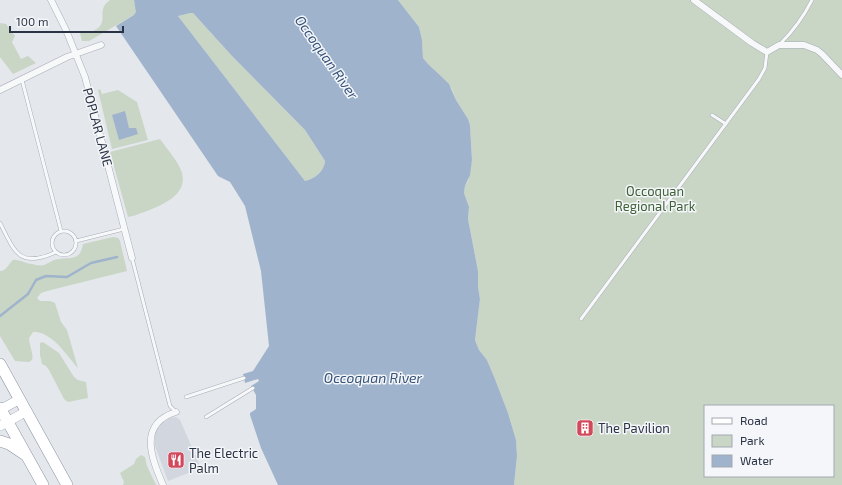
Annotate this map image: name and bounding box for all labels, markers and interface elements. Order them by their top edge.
scale bar [10,8,123,34]
water label: Occoquan River [292,12,362,102]
text: 100 m [16,14,48,28]
street label: POPLAR LANE [80,86,116,168]
park label: Occoquan Regional Park [615,183,696,214]
water label: Occoquan River [324,369,423,386]
legend [704,405,834,477]
text: Road [740,413,768,427]
building icon: The Pavilion [575,418,595,438]
place label: The Pavilion [598,420,670,436]
text: Park [740,433,765,447]
place label: The Electric Palm [189,445,258,476]
restaurant icon: The Electric Palm [166,450,186,470]
text: Water [740,453,774,467]

